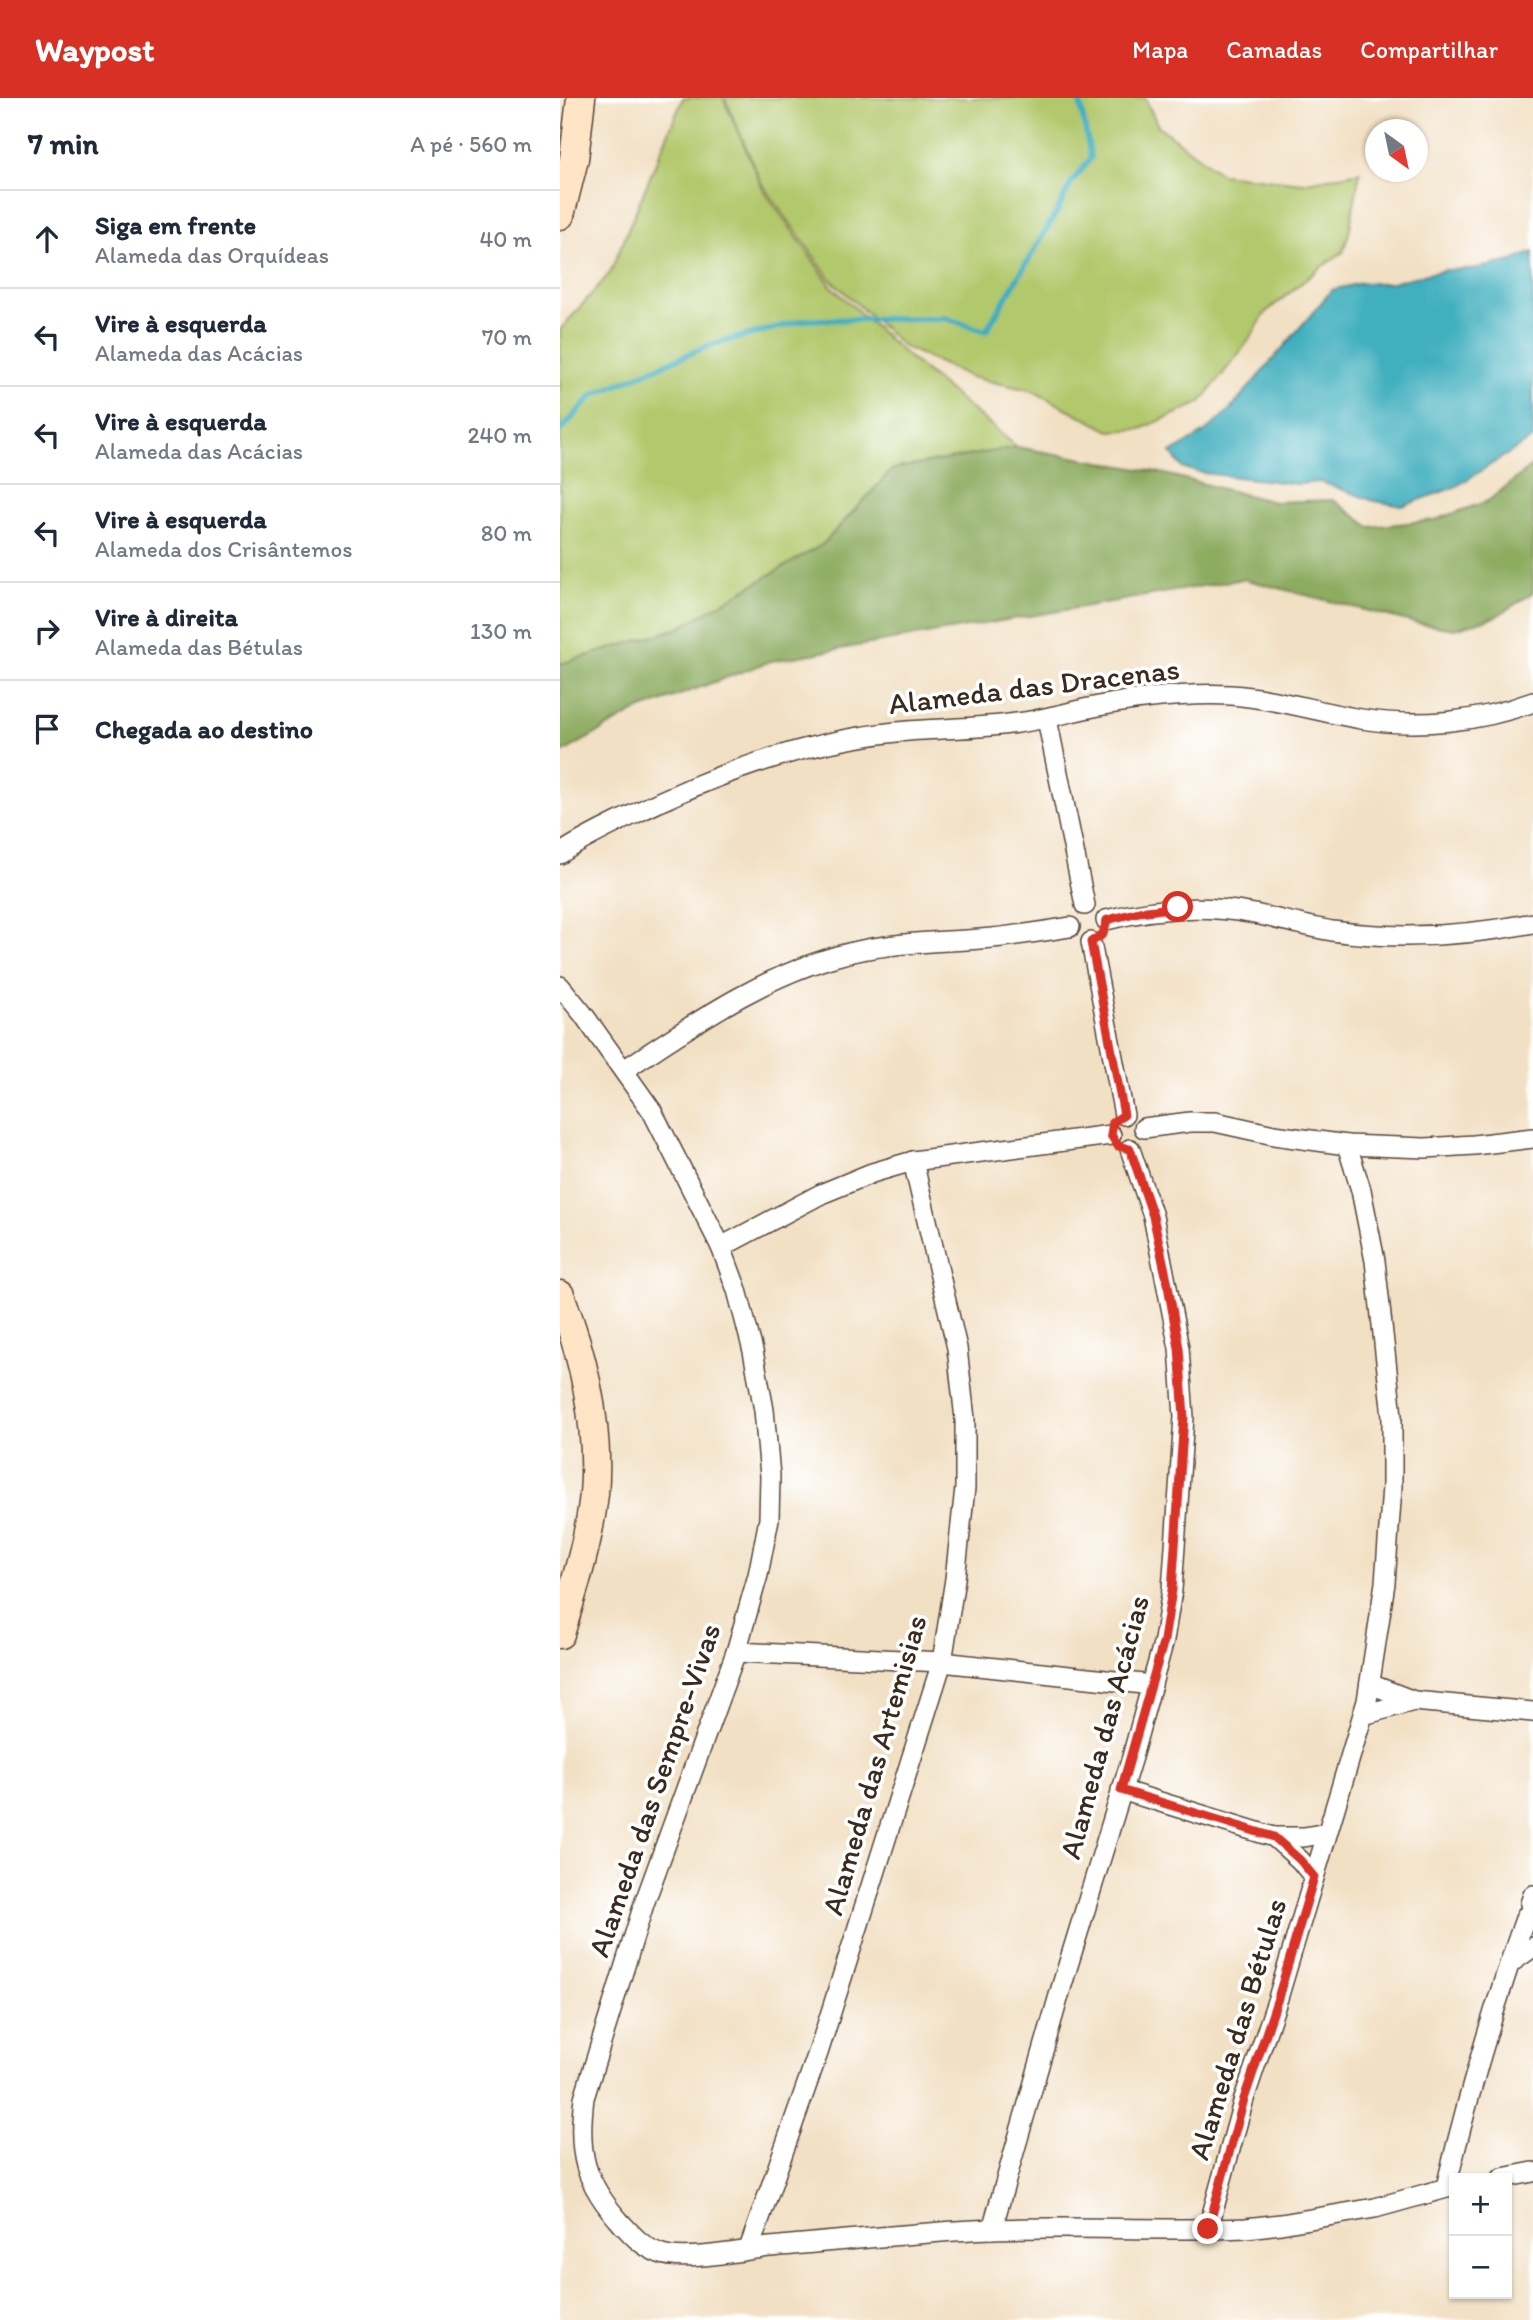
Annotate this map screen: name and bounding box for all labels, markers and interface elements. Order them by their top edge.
text: Waypost [35,30,155,69]
text: Mapa [1132,35,1188,64]
text: Camadas [1226,35,1322,64]
text: Compartilhar [1360,35,1498,64]
north arrow [1365,119,1428,182]
text: 7 min [28,125,99,162]
text: A pé · 560 m [410,130,532,158]
text: Siga em frente [95,209,256,241]
icon: ahead [28,220,66,258]
text: 40 m [479,225,532,253]
text: Alameda das Orquídeas [95,241,329,269]
text: Vire à esquerda [95,307,267,339]
icon: left [28,318,66,356]
text: 70 m [482,323,532,351]
text: Alameda das Acácias [95,339,303,367]
text: Vire à esquerda [95,405,267,437]
icon: left [28,416,66,454]
text: 240 m [467,421,532,449]
text: Alameda das Acácias [95,437,303,465]
text: Vire à esquerda [95,503,267,535]
icon: left [28,514,66,552]
text: 80 m [481,519,532,547]
text: Alameda dos Crisântemos [95,535,352,563]
text: Vire à direita [95,601,238,633]
icon: right [28,612,66,650]
text: 130 m [470,617,532,645]
text: Alameda das Bétulas [95,633,303,661]
street label: Alameda das Dracenas [886,650,1182,722]
icon: arrive [28,710,66,748]
text: Chegada ao destino [95,713,313,745]
route start [1162,891,1193,922]
street label: Alameda das Acácias [1051,1591,1157,1863]
street label: Alameda das Artemisias [813,1611,935,1919]
street label: Alameda das Sempre-Vivas [580,1618,728,1962]
street label: Alameda das Bétulas [1180,1894,1294,2164]
map controls [1449,2173,1512,2299]
button: + [1449,2173,1512,2236]
route end [1192,2213,1223,2244]
button: − [1449,2236,1512,2299]

